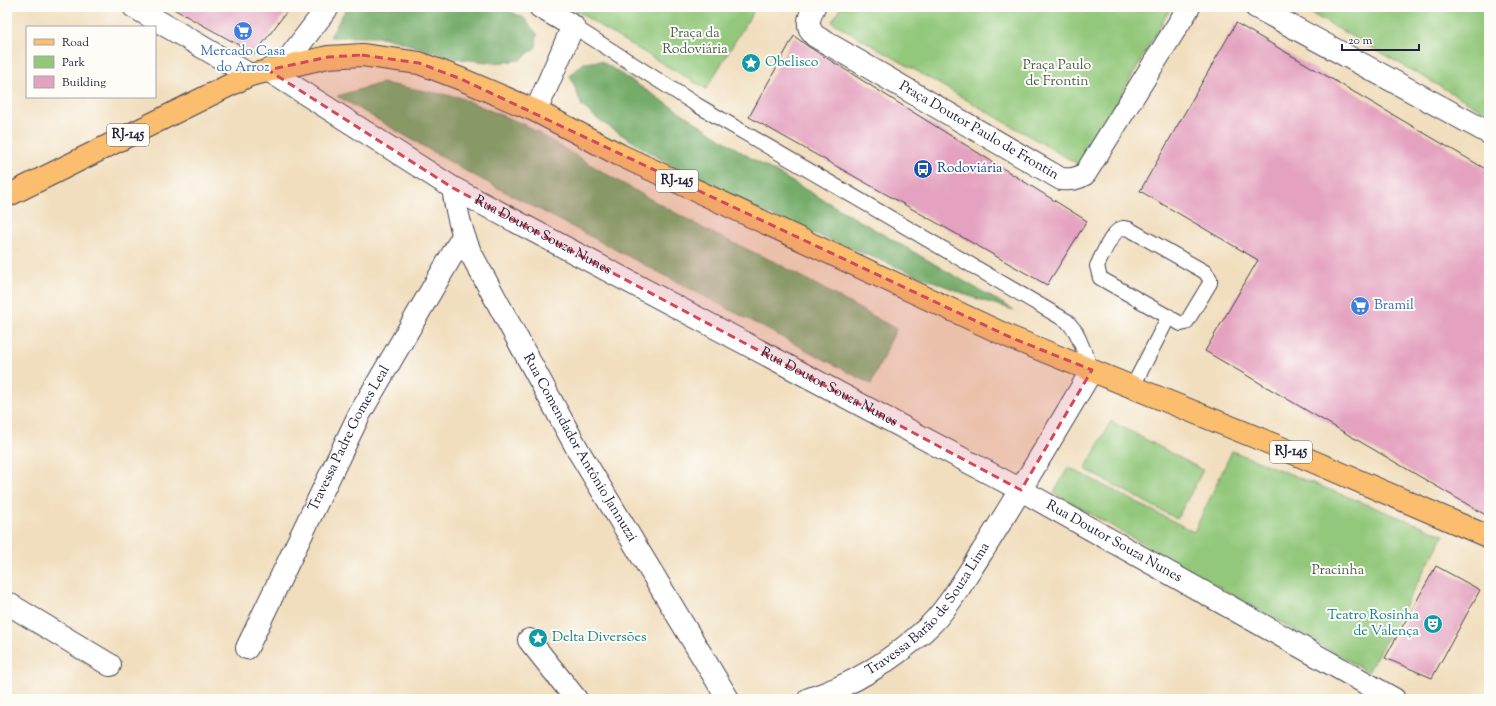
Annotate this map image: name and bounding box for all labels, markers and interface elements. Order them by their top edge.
supermarket icon: Mercado Casa do Arroz [232,20,254,42]
park label: Praça da Rodoviária [662,24,728,60]
legend [26,26,156,98]
scale bar [1342,26,1419,52]
text: 20 m [1348,32,1373,50]
text: Road [62,34,89,52]
place label: Mercado Casa do Arroz [201,42,286,78]
place icon: Obelisco [740,52,762,74]
place label: Obelisco [765,53,819,73]
text: Park [62,54,85,72]
park label: Praça Paulo de Frontin [1023,56,1092,92]
text: Building [62,74,106,92]
street label: Praça Doutor Paulo de Frontin [895,77,1062,185]
road number: RJ-145 [107,124,149,146]
bus stop icon: Rodoviária [912,158,934,180]
place label: Rodoviária [937,159,1003,179]
road number: RJ-145 [656,170,698,192]
street label: Rua Doutor Souza Nunes [470,191,615,280]
supermarket icon: Bramil [1349,295,1371,317]
place label: Bramil [1374,296,1414,316]
street label: Rua Doutor Souza Nunes [757,343,901,433]
street label: Rua Comendador Antônio Jannuzzi [517,350,641,546]
street label: Travessa Padre Gomes Leal [304,362,395,515]
road number: RJ-145 [1270,441,1312,463]
street label: Rua Doutor Souza Nunes [1042,496,1185,588]
street label: Travessa Barão de Souza Lima [862,539,996,681]
park label: Pracinha [1312,561,1365,581]
place label: Teatro Rosinha de Valença [1327,606,1420,642]
theatre icon: Teatro Rosinha de Valença [1422,613,1444,635]
place icon: Delta Diversões [527,627,549,649]
place label: Delta Diversões [552,628,646,648]

